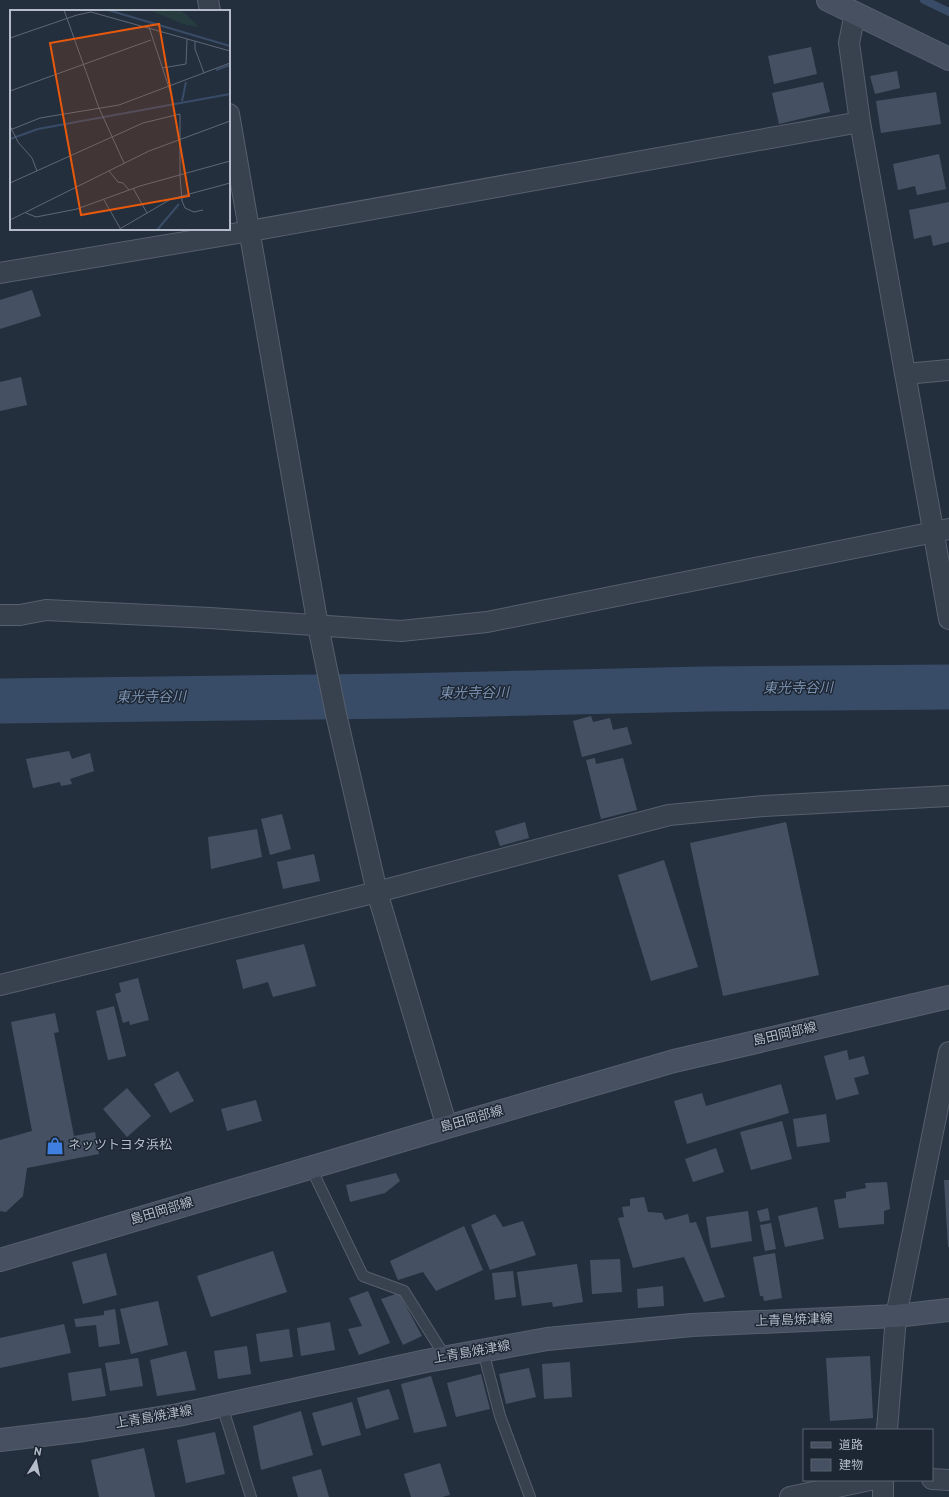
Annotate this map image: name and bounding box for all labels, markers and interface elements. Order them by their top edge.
inset map [10,10,230,230]
water label: 東光寺谷川 [763,680,835,698]
water label: 東光寺谷川 [439,685,511,703]
water label: 東光寺谷川 [116,689,188,707]
street label: 島田岡部線 [751,1019,818,1050]
street label: 島田岡部線 [438,1102,505,1137]
shop icon: ネッツトヨタ浜松 [45,1136,65,1156]
place label: ネッツトヨタ浜松 [68,1138,172,1154]
street label: 島田岡部線 [128,1194,195,1229]
street label: 上青島焼津線 [755,1311,833,1330]
street label: 上青島焼津線 [432,1337,512,1368]
street label: 上青島焼津線 [114,1402,194,1433]
legend [803,1429,933,1481]
text: 道路 [839,1438,863,1454]
north arrow [16,1441,56,1481]
text: N [32,1445,43,1460]
text: 建物 [839,1458,863,1474]

